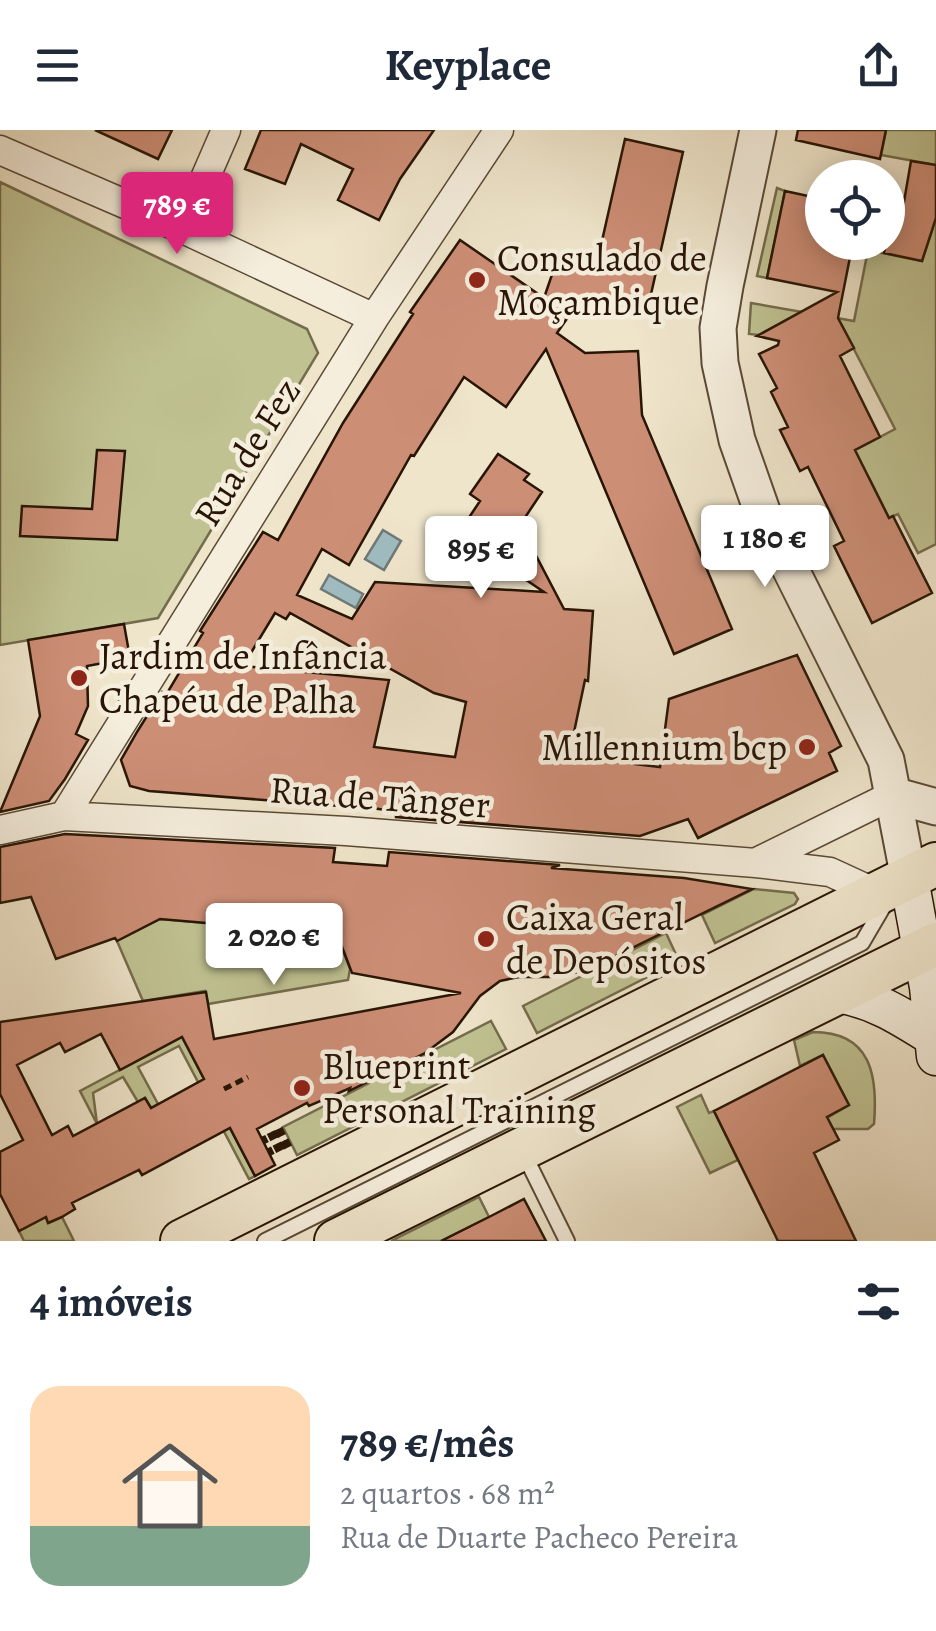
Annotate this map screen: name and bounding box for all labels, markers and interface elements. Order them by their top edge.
text: Keyplace [385,34,551,96]
icon: menu [30,38,85,93]
icon: share [851,38,906,93]
map controls [805,160,905,260]
button: locate [805,160,905,260]
pin: 789 € [107,172,247,257]
text: 789 € [143,182,211,226]
place label: Consulado de Moçambique [497,232,707,328]
marker: Consulado de Moçambique [466,269,488,291]
street label: Rua de Fez [181,368,313,536]
pin: 1 180 € [673,505,857,590]
text: 1 180 € [723,515,807,559]
pin: 895 € [411,516,551,601]
text: 895 € [447,526,515,570]
place label: Jardim de Infância Chapéu de Palha [99,630,387,726]
marker: Jardim de Infância Chapéu de Palha [68,667,90,689]
place label: Millennium bcp [541,721,787,773]
marker: Millennium bcp [796,736,818,758]
street label: Rua de Tânger [268,763,492,831]
place label: Caixa Geral de Depósitos [506,891,706,987]
pin: 2 020 € [182,903,366,988]
text: 2 020 € [228,913,320,957]
marker: Caixa Geral de Depósitos [475,928,497,950]
place label: Blueprint Personal Training [322,1040,596,1136]
marker: Blueprint Personal Training [291,1077,313,1099]
text: 4 imóveis [30,1273,193,1330]
icon: filters [851,1274,906,1329]
text: 789 €/mês [340,1414,515,1471]
icon: home [110,1426,230,1546]
text: 2 quartos · 68 m² [340,1471,555,1515]
text: Rua de Duarte Pacheco Pereira [340,1515,738,1559]

